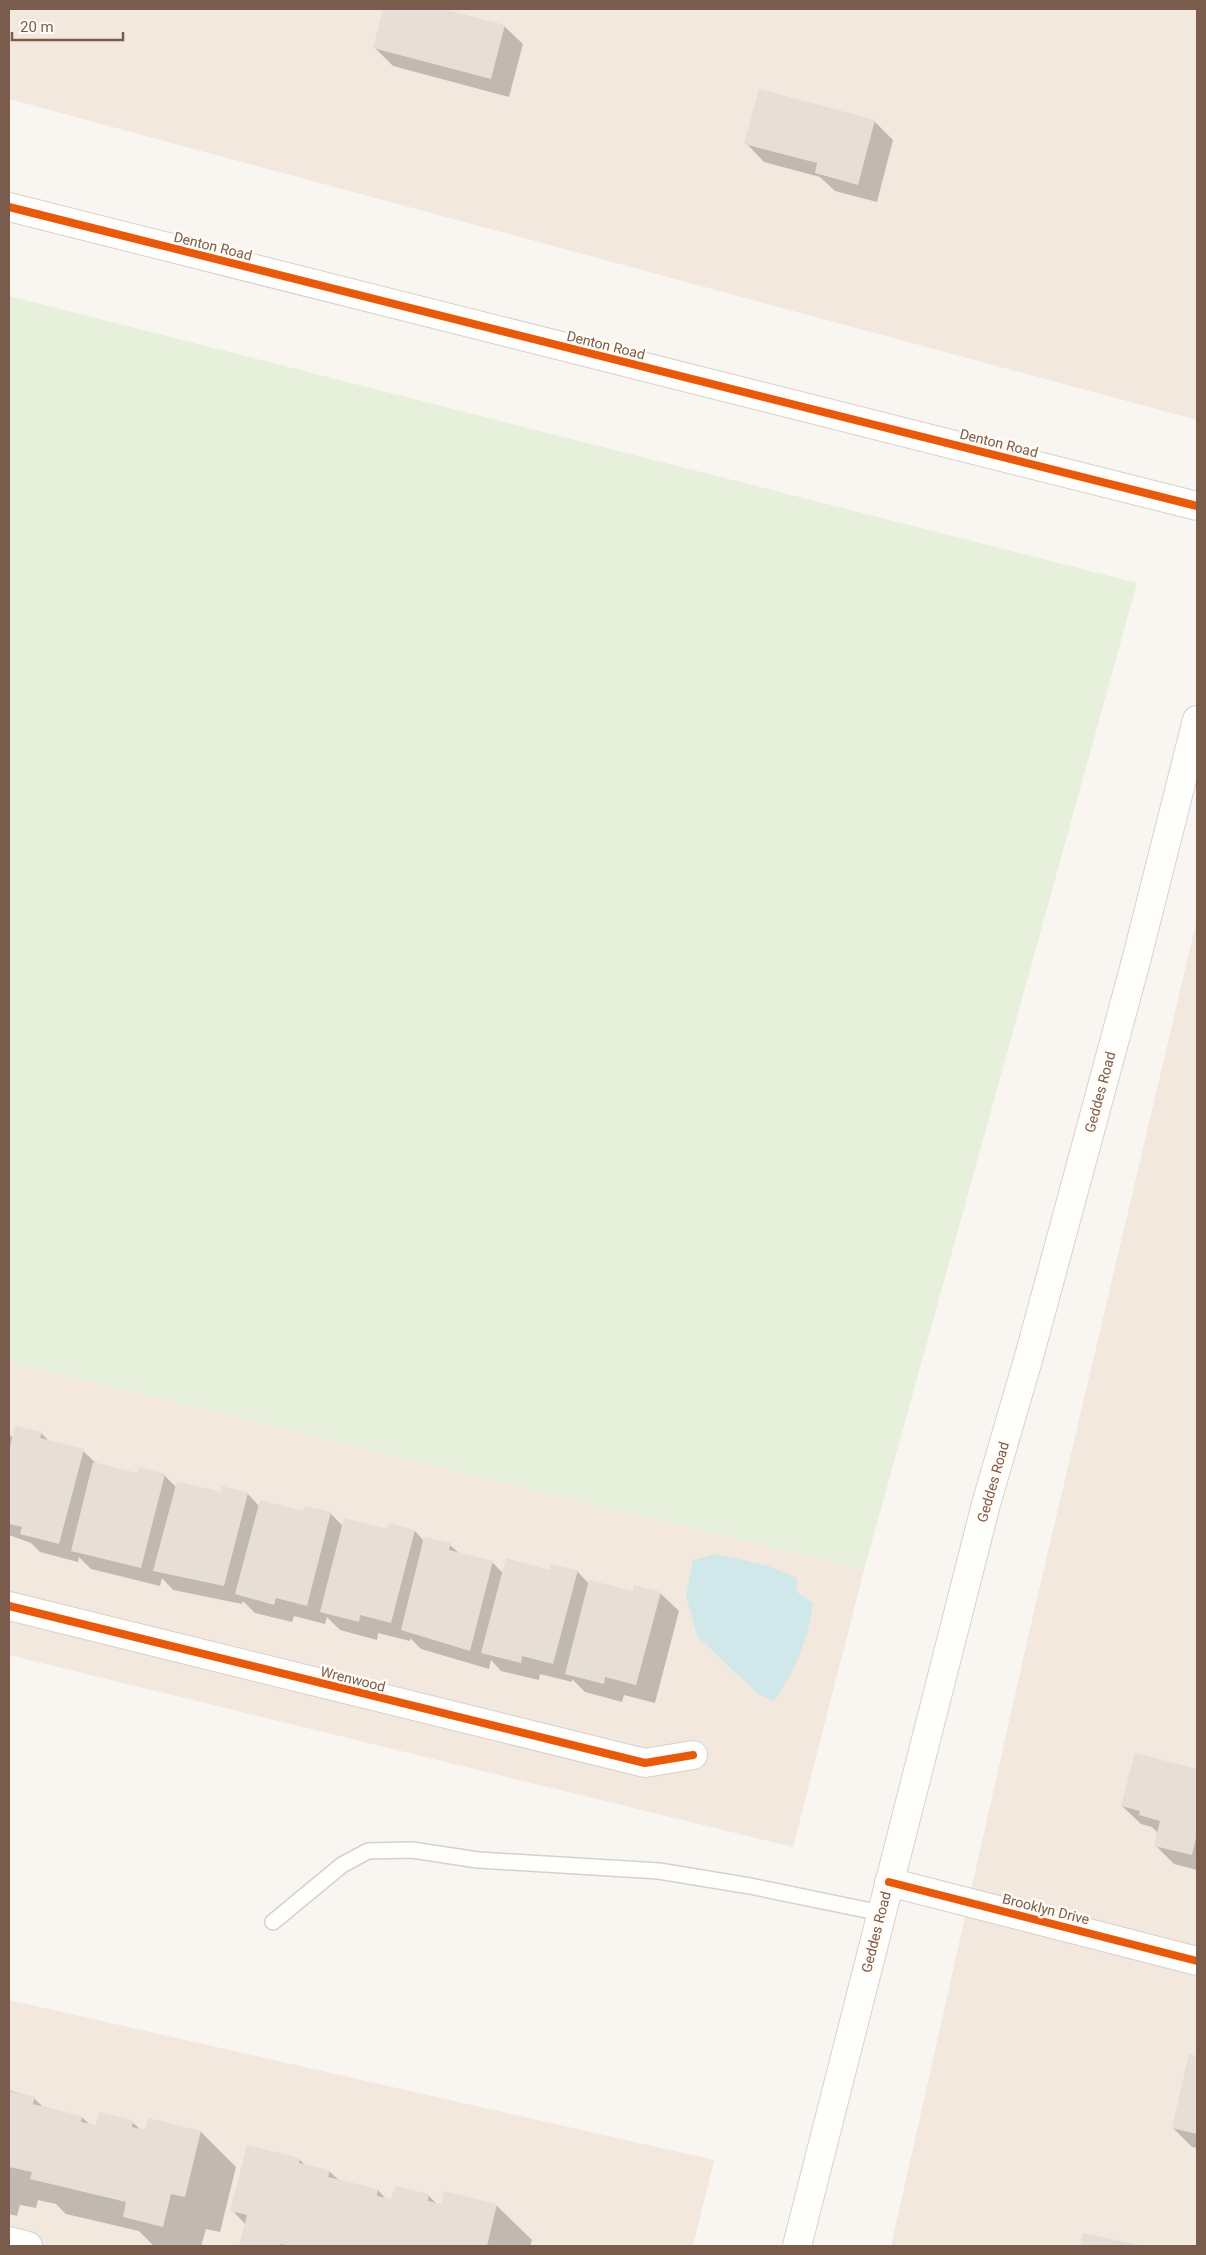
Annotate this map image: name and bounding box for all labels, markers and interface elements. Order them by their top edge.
scale bar [12,10,124,42]
text: 20 m [20,18,54,36]
street label: Denton Road [172,229,254,263]
street label: Denton Road [565,328,647,362]
street label: Denton Road [958,426,1040,460]
street label: Geddes Road [1082,1050,1118,1134]
street label: Geddes Road [974,1440,1012,1524]
street label: Wrenwood [319,1663,387,1695]
street label: Geddes Road [858,1890,894,1974]
street label: Brooklyn Drive [1001,1890,1091,1928]

